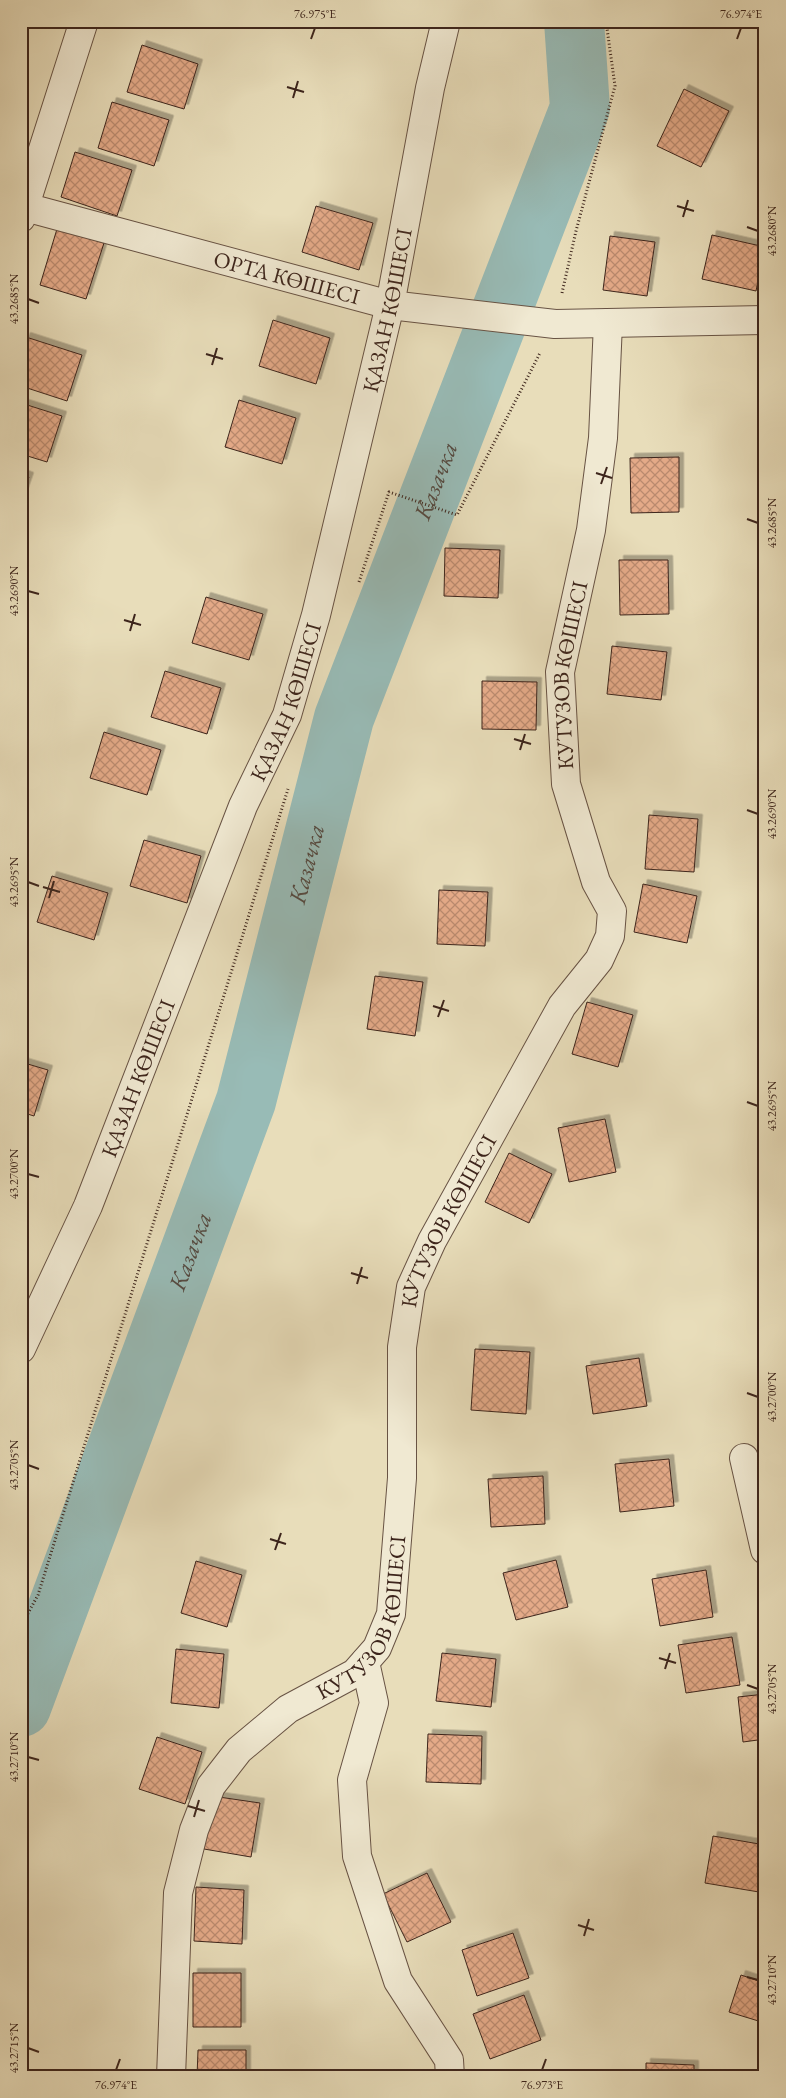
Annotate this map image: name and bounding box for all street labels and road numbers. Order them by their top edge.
street label: ҚАЗАН КӨШЕСІ [356,225,419,395]
street label: ОРТА КӨШЕСІ [210,244,363,311]
street label: КУТУЗОВ КӨШЕСІ [546,578,595,771]
street label: ҚАЗАН КӨШЕСІ [243,619,328,786]
street label: ҚАЗАН КӨШЕСІ [94,995,182,1162]
street label: КУТУЗОВ КӨШЕСІ [394,1129,503,1309]
street label: КУТУЗОВ КӨШЕСІ [311,1534,412,1706]

